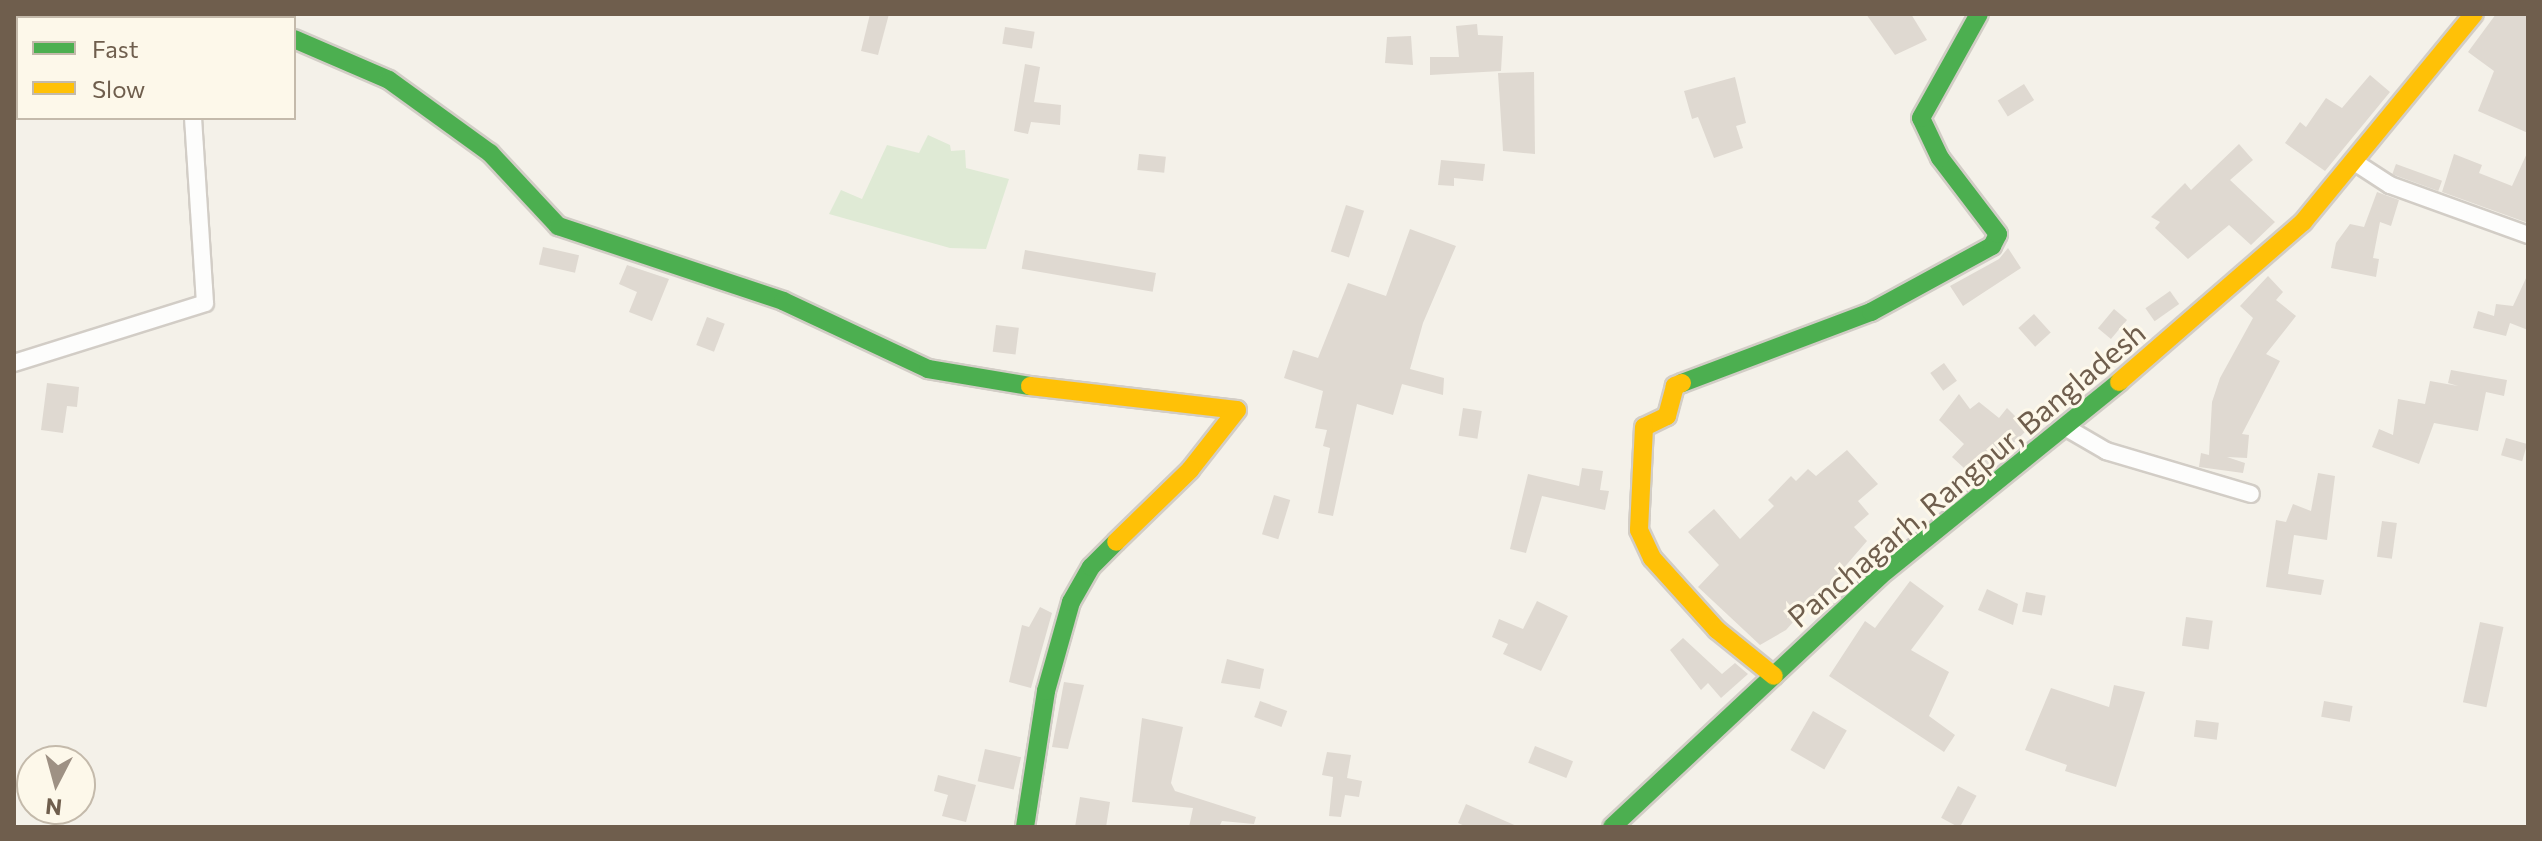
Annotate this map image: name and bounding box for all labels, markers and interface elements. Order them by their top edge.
legend [16,16,296,120]
text: Fast [92,34,139,63]
text: Slow [92,74,145,103]
street label: Panchagarh, Rangpur, Bangladesh [1780,314,2152,634]
north arrow [16,745,96,825]
text: N [44,793,63,822]

